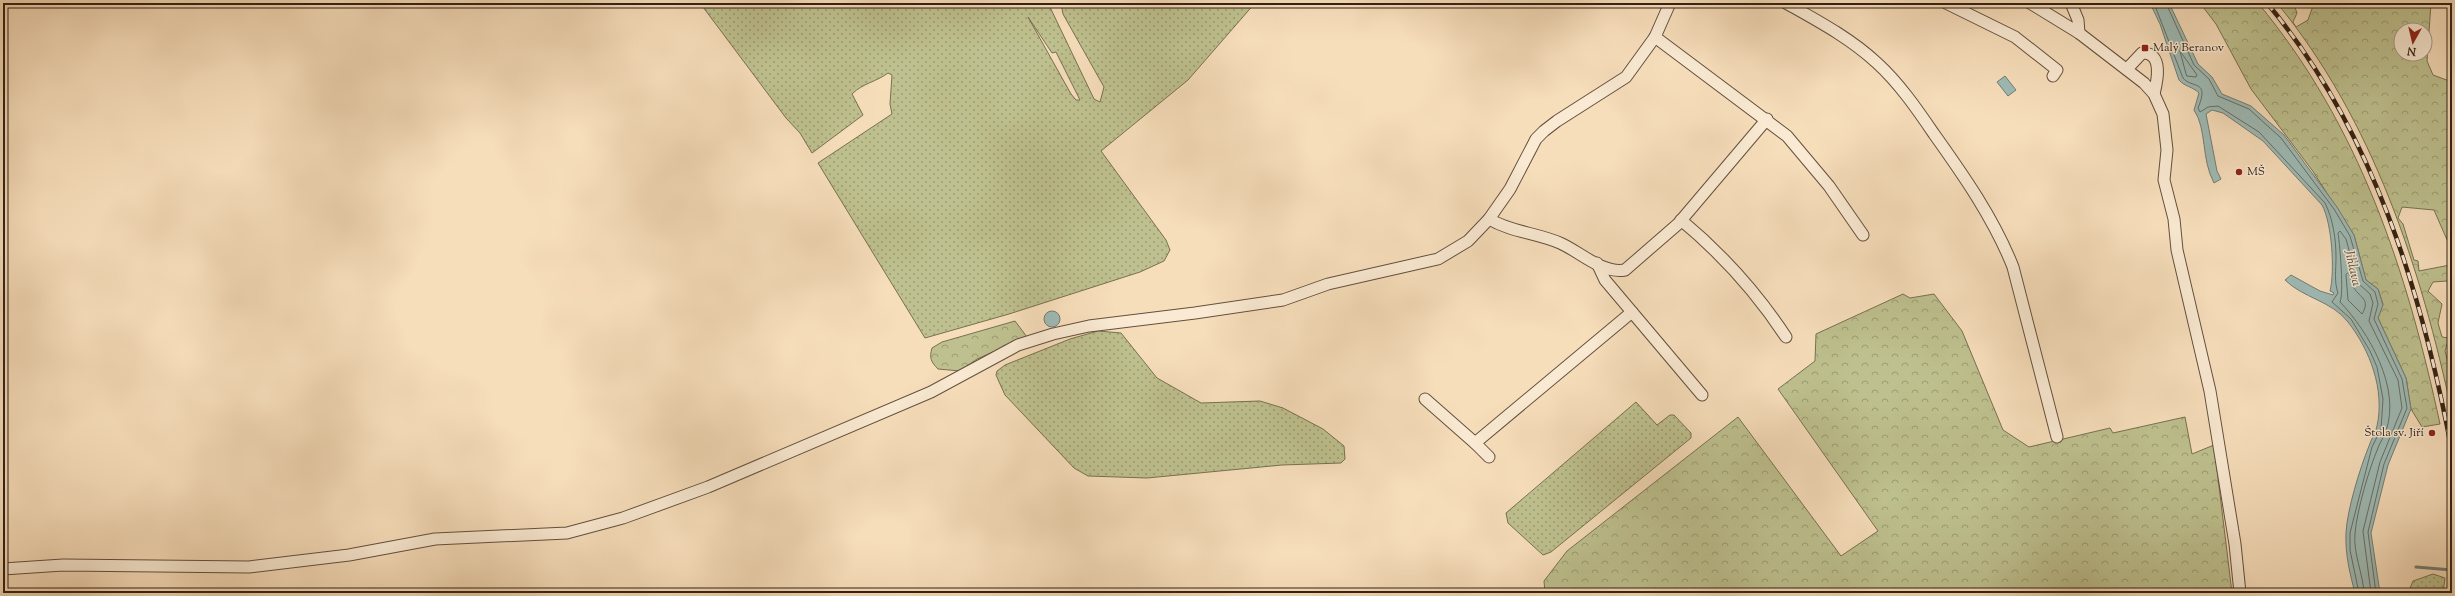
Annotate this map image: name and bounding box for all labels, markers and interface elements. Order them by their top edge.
north arrow [2393,22,2433,62]
place label: Malý Beranov [2153,39,2225,57]
text: N [2406,42,2418,60]
marker: Malý Beranov [2140,43,2150,53]
place label: MŠ [2247,163,2265,181]
marker: MŠ [2234,167,2244,177]
water label: Jihlava [2339,247,2365,288]
place label: Štola sv. Jiří [2364,424,2425,442]
marker: Štola sv. Jiří [2427,428,2437,438]

